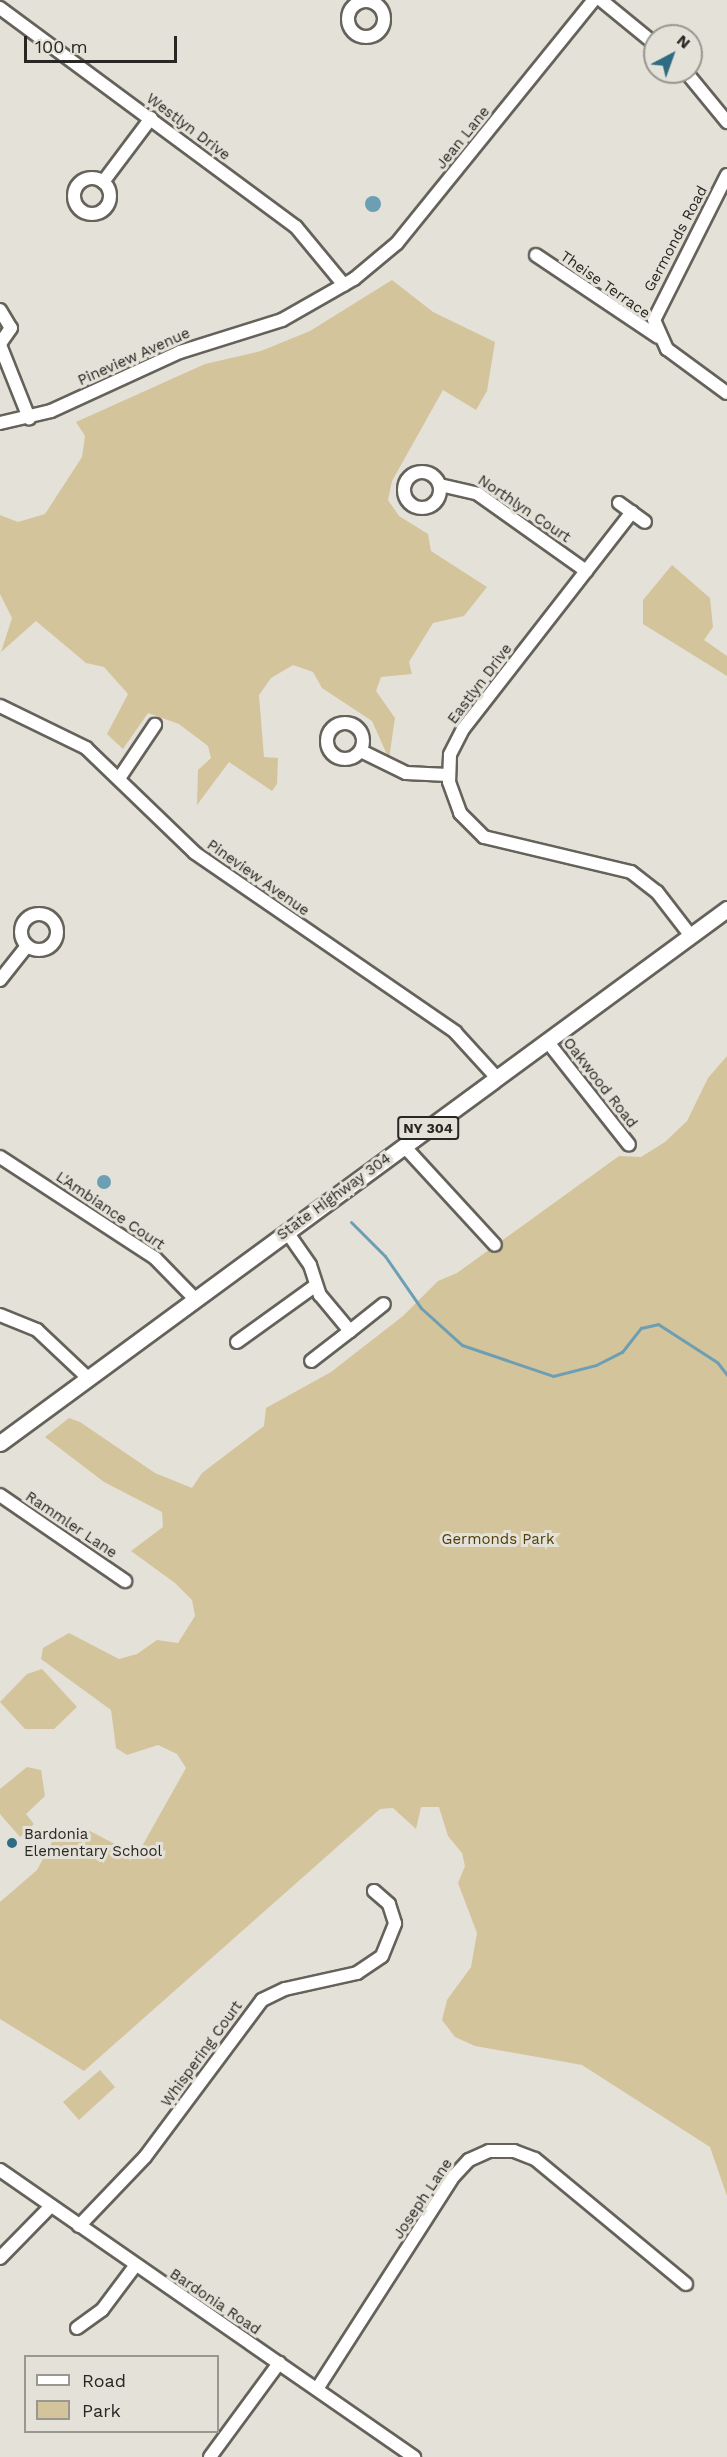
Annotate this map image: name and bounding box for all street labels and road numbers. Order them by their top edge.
street label: Westlyn Drive [142,90,234,164]
street label: Jean Lane [432,103,494,173]
street label: Germonds Road [641,183,711,295]
street label: Theise Terrace [556,247,654,323]
street label: Pineview Avenue [75,324,193,390]
street label: Northlyn Court [474,471,574,547]
street label: Eastlyn Drive [444,640,516,728]
street label: Pineview Avenue [203,836,313,920]
street label: Oakwood Road [559,1034,641,1132]
road number: NY 304 [396,1117,460,1139]
street label: State Highway 304 [273,1150,395,1244]
street label: L'Ambiance Court [52,1168,168,1254]
street label: Rammler Lane [22,1488,120,1562]
street label: Whispering Court [157,1997,247,2111]
street label: Joseph Lane [389,2155,457,2243]
street label: Bardonia Road [166,2265,264,2339]

